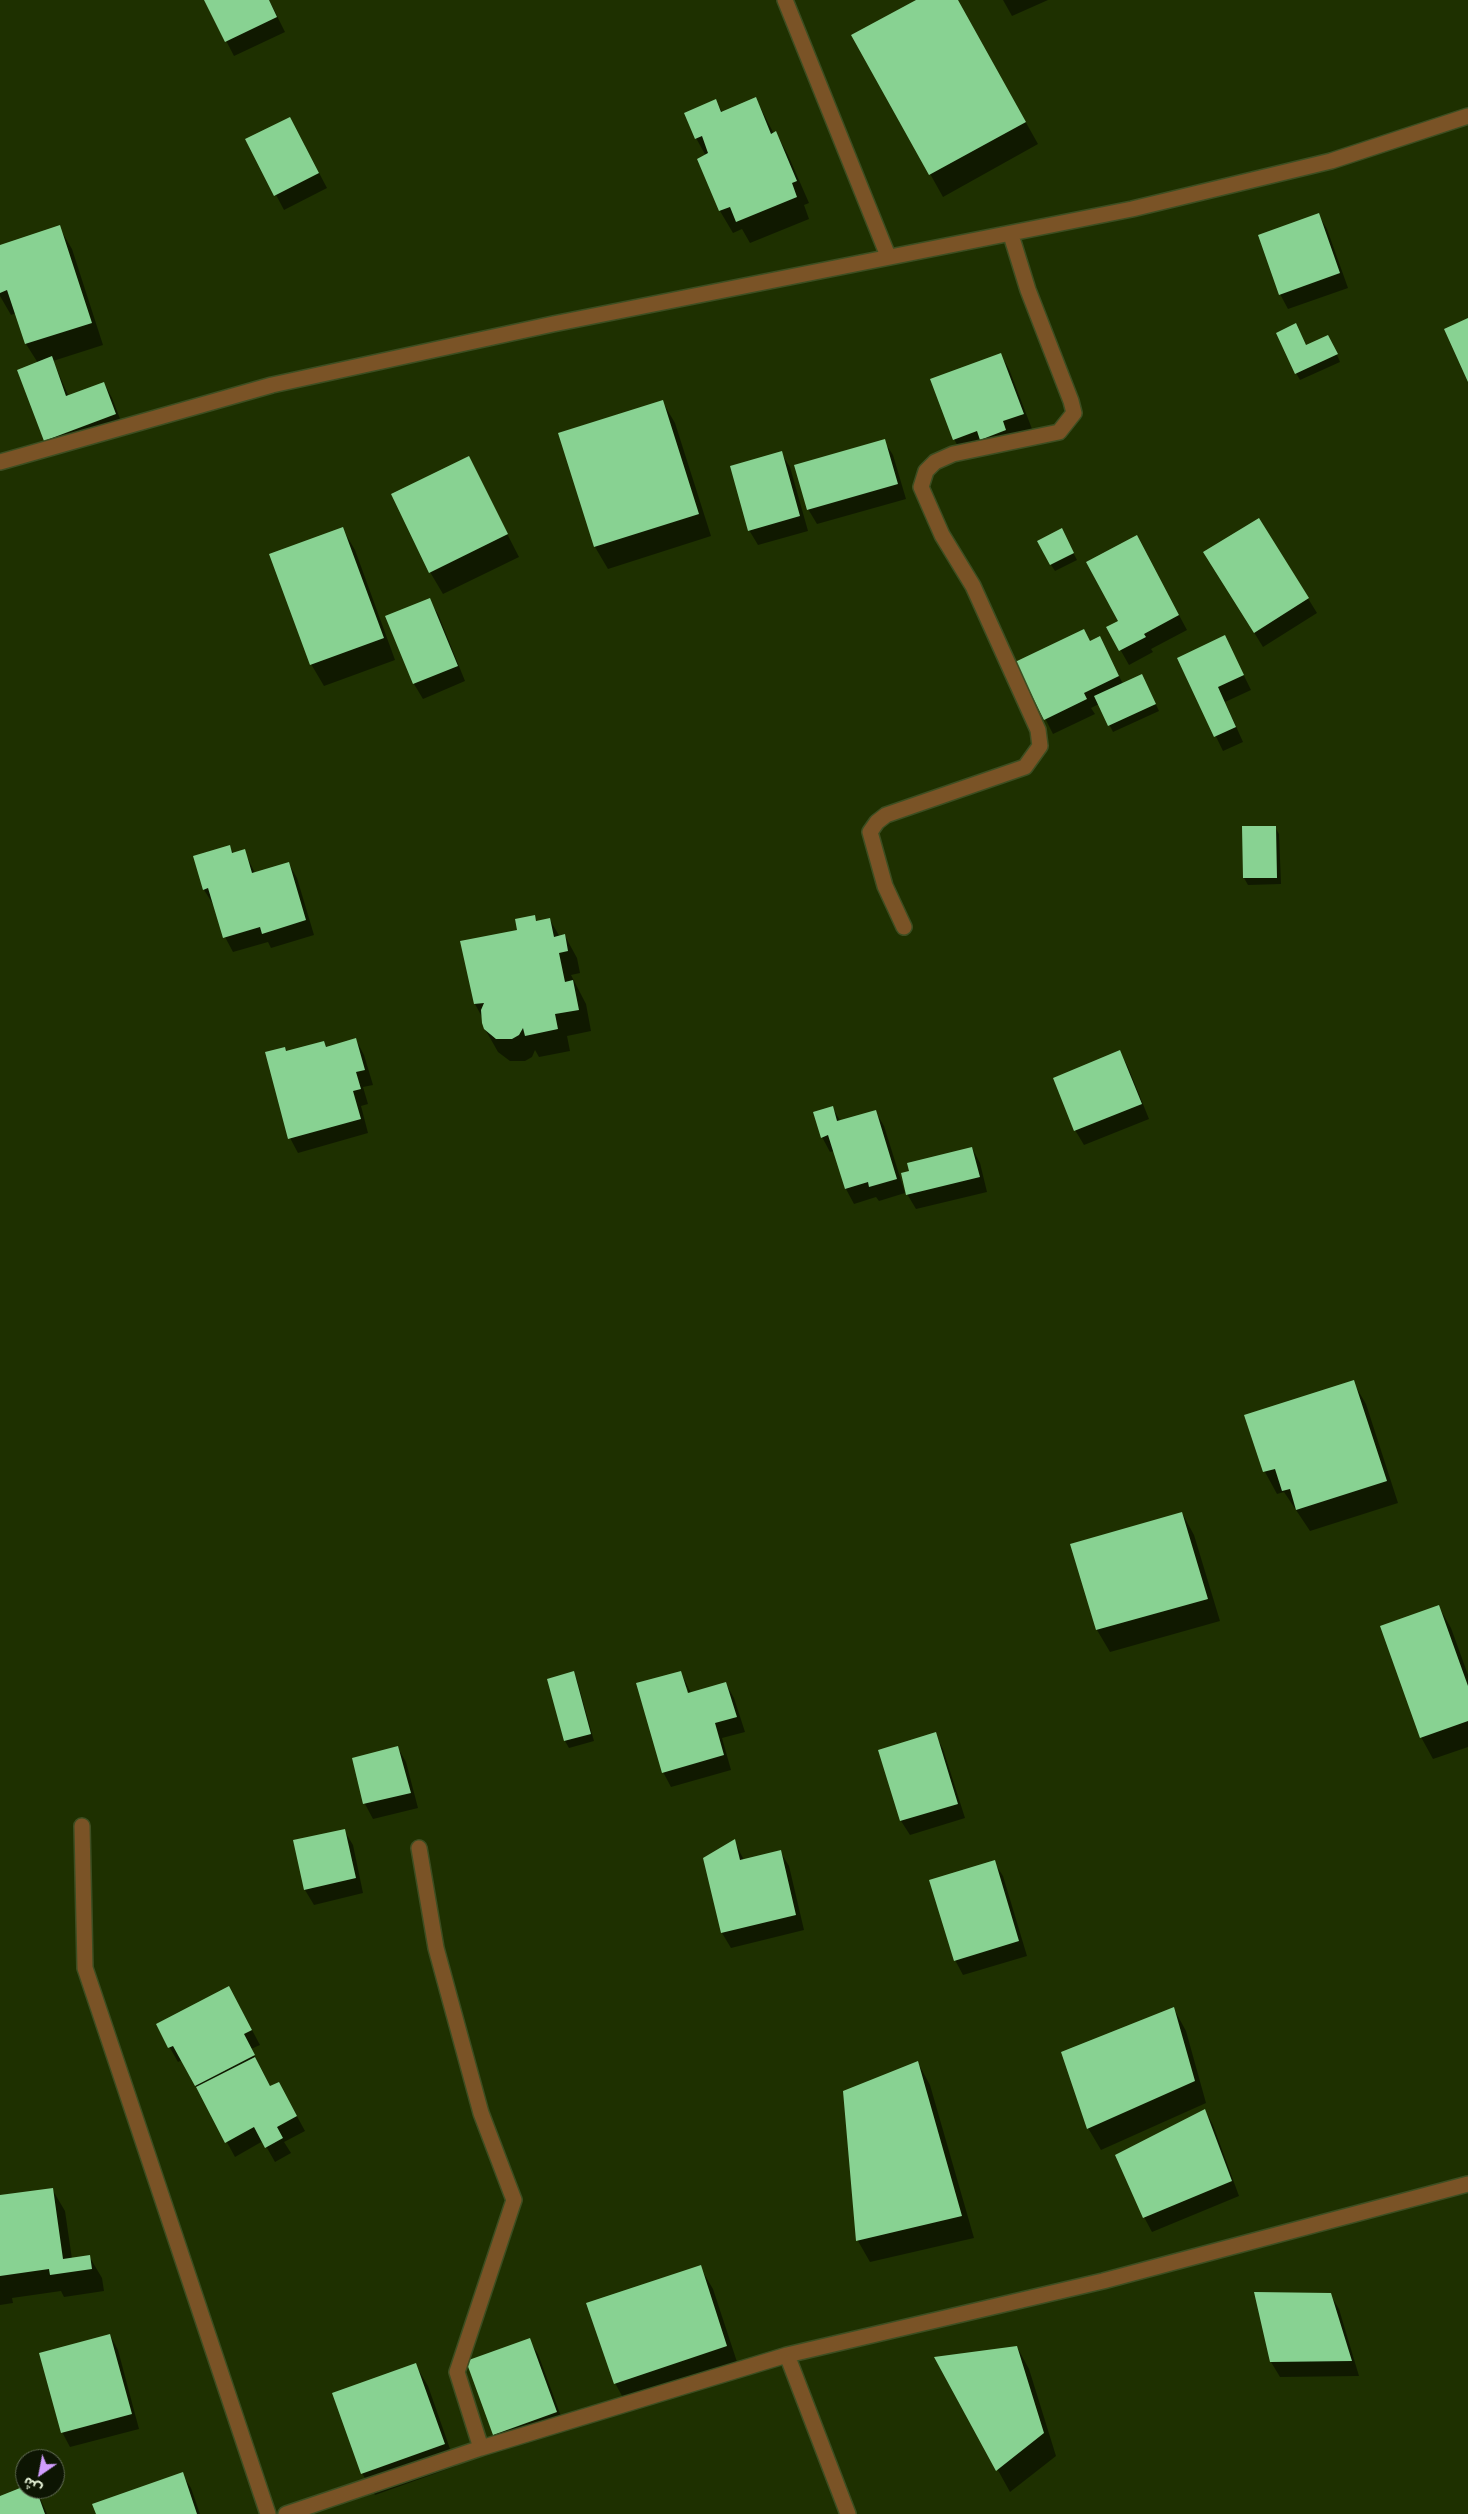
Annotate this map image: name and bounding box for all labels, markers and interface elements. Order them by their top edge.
north arrow [15,2449,65,2499]
text: ش [19,2473,45,2499]

